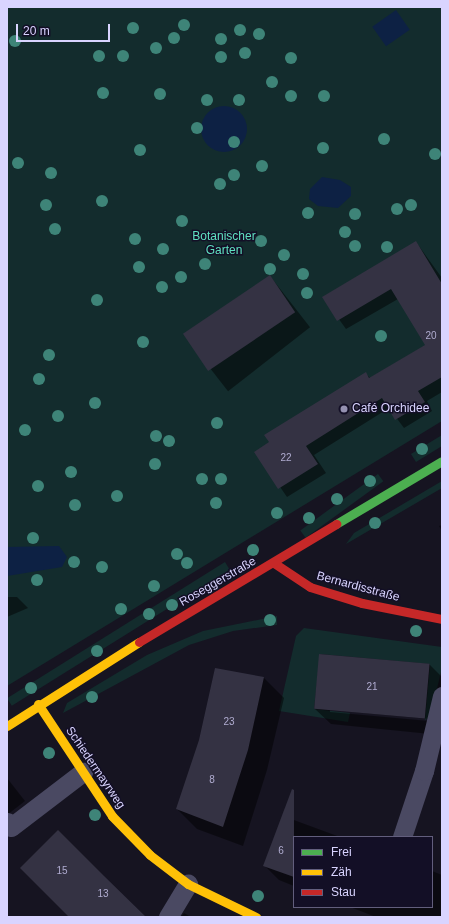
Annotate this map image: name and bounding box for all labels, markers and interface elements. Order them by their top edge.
scale bar [18,16,112,42]
text: 20 m [23,24,50,38]
park label: Botanischer Garten [192,230,256,258]
house number: 20 [425,330,437,342]
place label: Café Orchidee [352,402,429,416]
marker: Café Orchidee [339,404,349,414]
house number: 22 [280,452,292,464]
street label: Roseggerstraße [177,554,259,610]
street label: Bernardisstraße [315,569,401,605]
house number: 21 [366,681,378,693]
house number: 23 [223,716,235,728]
street label: Schiedermayrweg [62,724,128,812]
house number: 8 [209,774,215,786]
legend [293,836,433,908]
house number: 6 [278,845,284,857]
text: Frei [331,845,352,859]
house number: 15 [56,865,68,877]
text: Zäh [331,865,352,879]
text: Stau [331,885,356,899]
house number: 13 [97,888,109,900]

